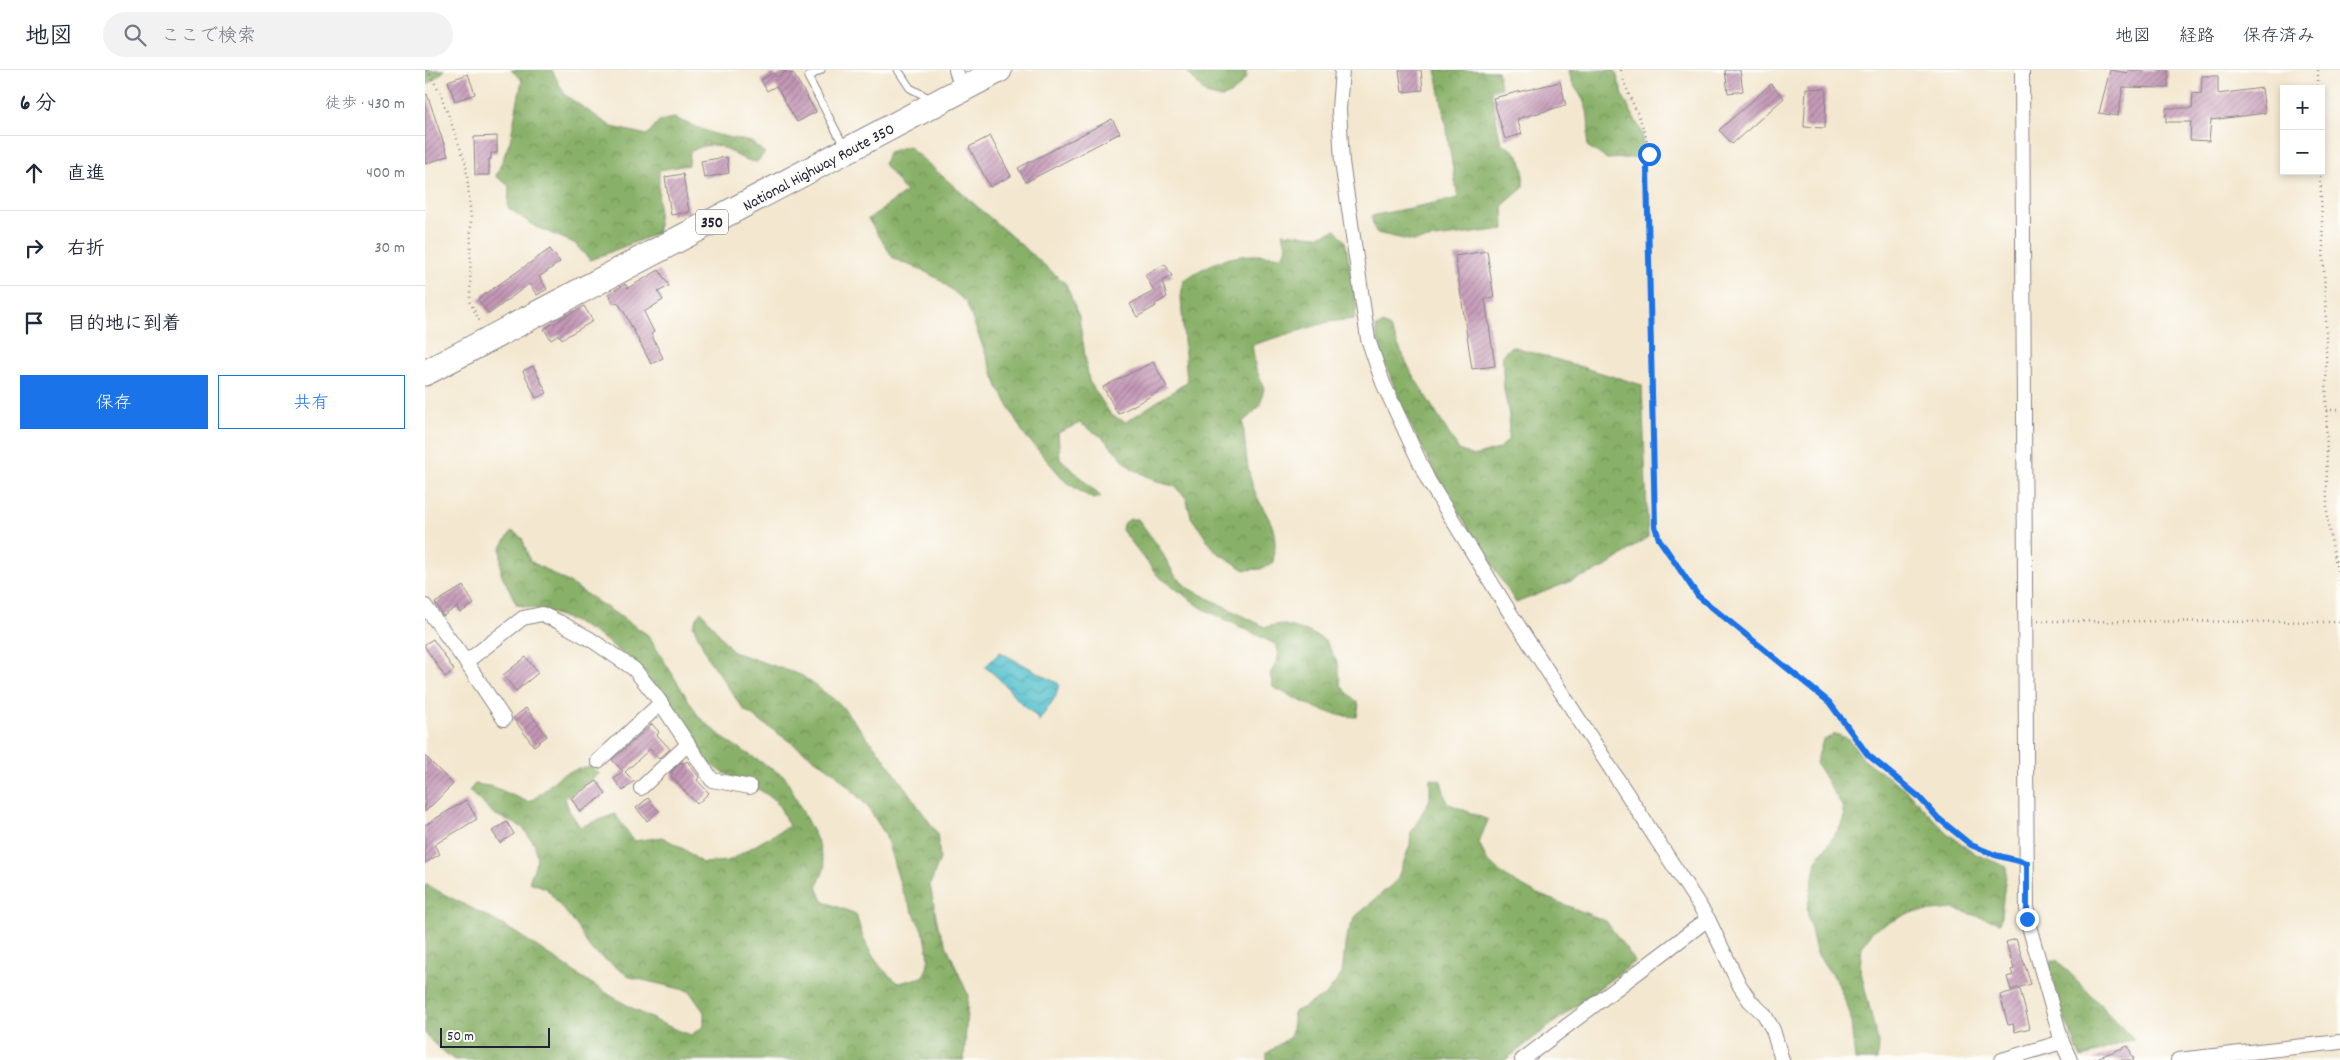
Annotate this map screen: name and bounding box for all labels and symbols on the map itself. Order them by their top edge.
street label: National Highway Route 350 [739,118,899,218]
route start [1638,143,1661,166]
road number: 350 [696,210,728,234]
route end [2016,908,2039,931]
scale bar [440,1025,550,1048]

